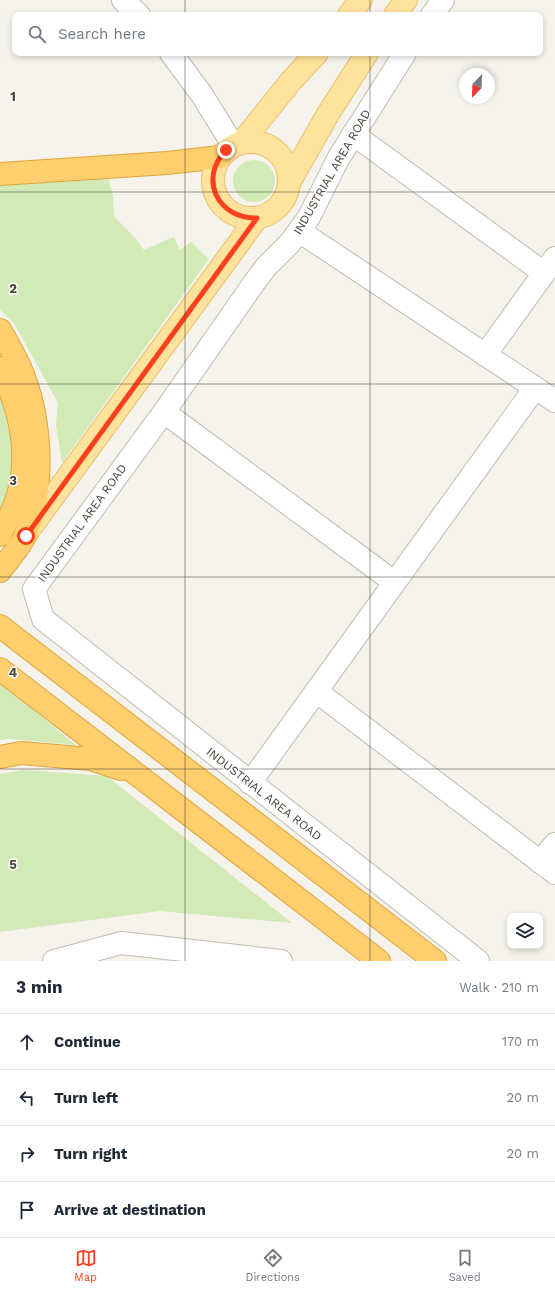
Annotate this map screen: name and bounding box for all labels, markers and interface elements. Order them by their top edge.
search box [12,12,543,56]
icon: search [26,23,48,45]
text: Search here [58,25,146,43]
north arrow [459,68,495,104]
text: 1 [10,89,16,104]
street label: INDUSTRIAL AREA ROAD [290,107,374,237]
route end [217,141,235,159]
text: 2 [9,281,17,296]
street label: INDUSTRIAL AREA ROAD [35,461,129,585]
text: 3 [9,473,17,488]
route start [17,527,35,545]
text: 4 [9,665,18,680]
street label: INDUSTRIAL AREA ROAD [204,745,324,843]
text: 5 [9,857,17,872]
map controls [507,913,543,949]
button: layers [507,913,543,949]
text: 3 min [16,977,62,997]
text: Walk · 210 m [459,980,539,995]
icon: ahead [16,1031,38,1053]
text: Continue [54,1033,121,1051]
text: 170 m [502,1034,539,1049]
icon: left [16,1087,38,1109]
text: Turn left [54,1089,118,1107]
text: 20 m [507,1090,539,1105]
icon: right [16,1143,38,1165]
text: Turn right [54,1145,127,1163]
text: 20 m [507,1146,539,1161]
icon: arrive [16,1199,38,1221]
text: Arrive at destination [54,1201,206,1219]
tab: Map [74,1247,97,1284]
tab: Directions [246,1247,300,1284]
tab: Saved [449,1247,481,1284]

